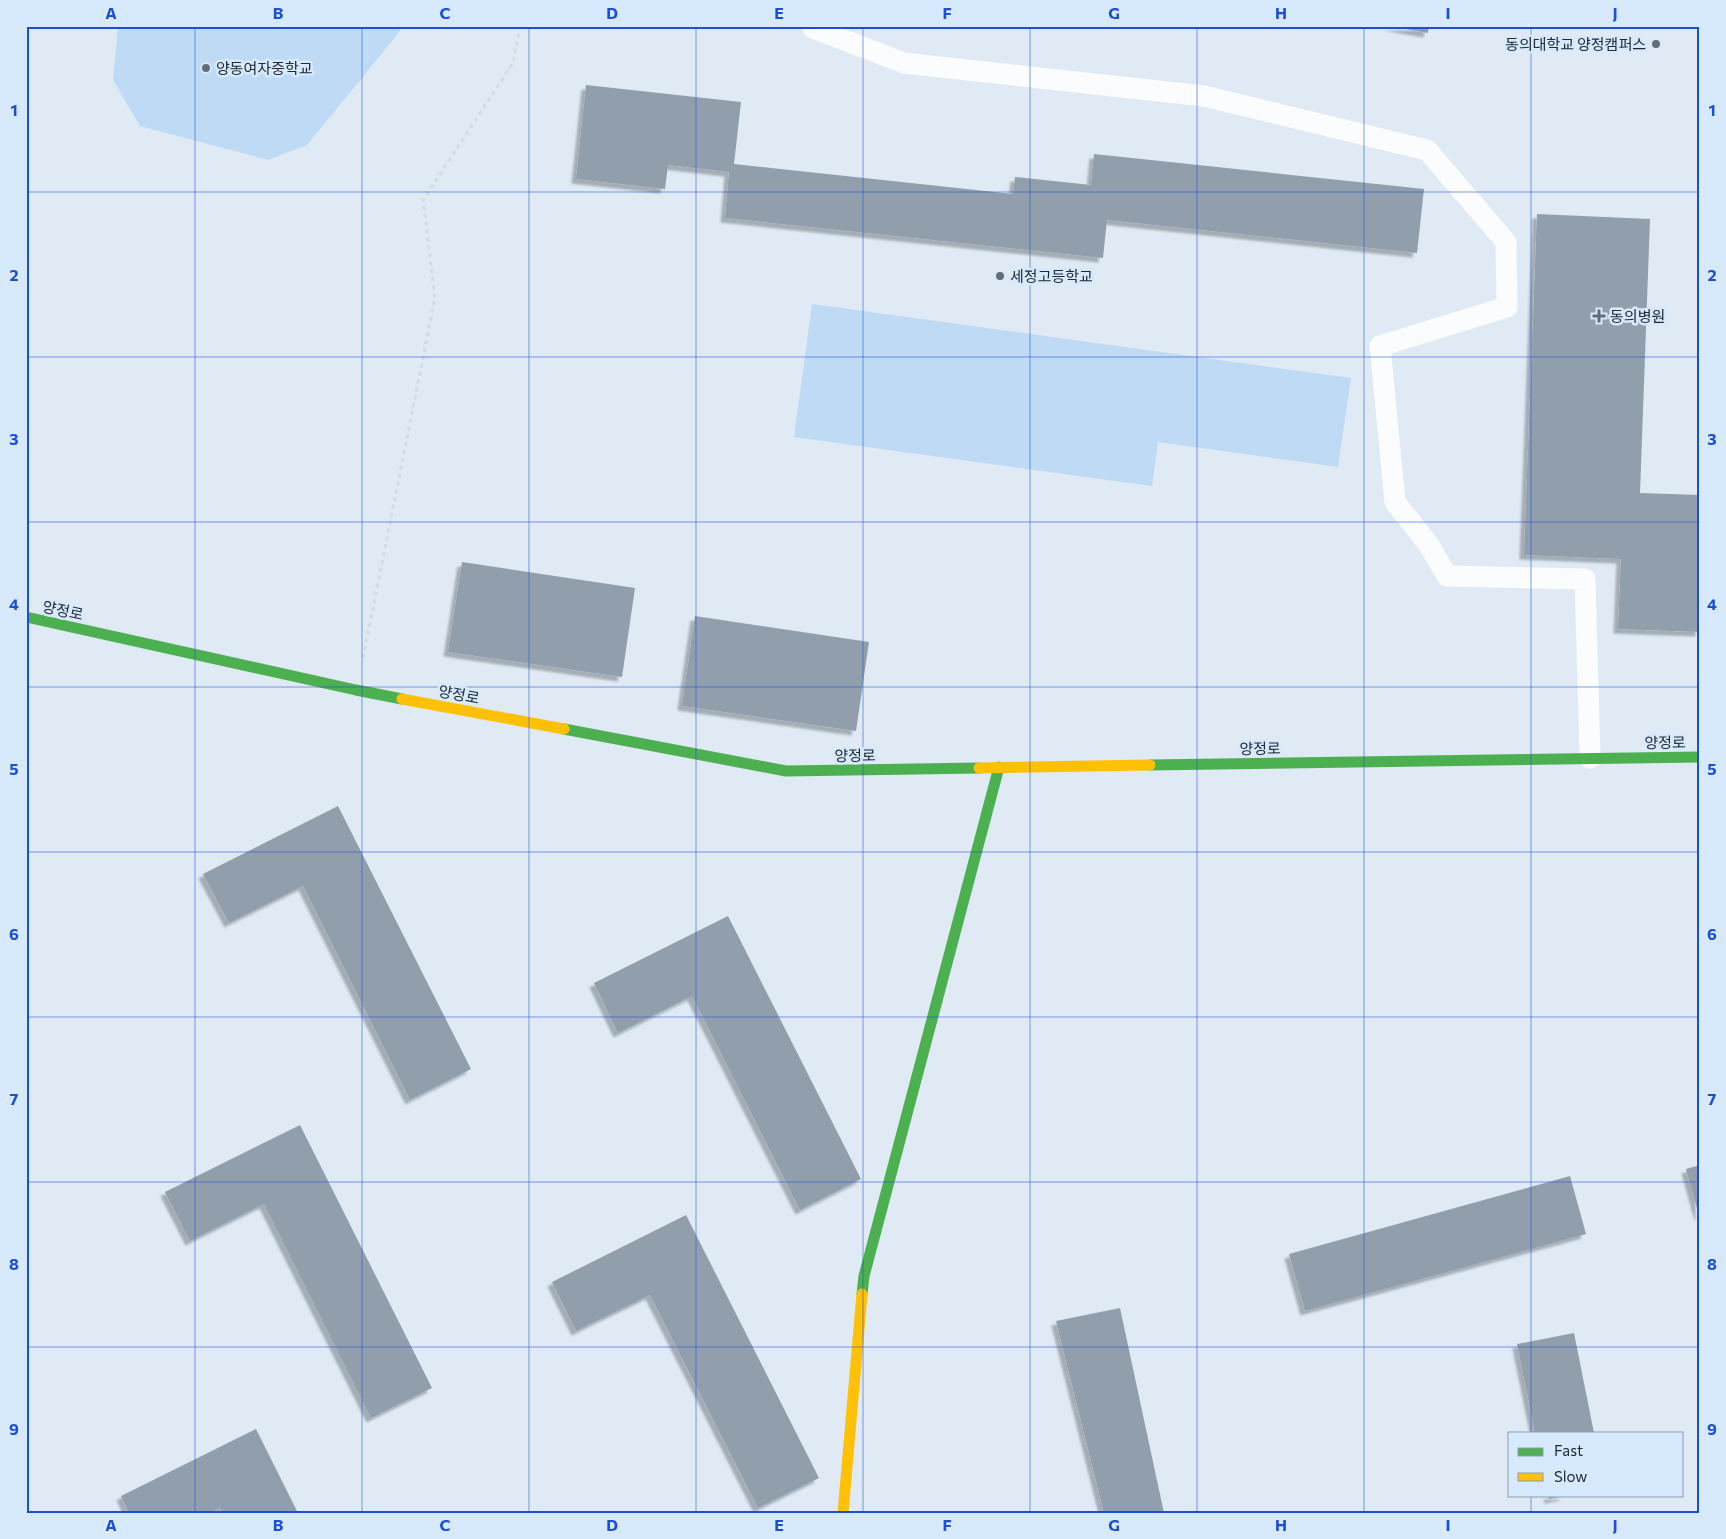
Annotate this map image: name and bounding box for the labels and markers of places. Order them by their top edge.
place label: 동의대학교 양정캠퍼스 [1505,35,1646,53]
marker: 동의대학교 양정캠퍼스 [1650,38,1662,50]
place label: 양동여자중학교 [216,59,313,77]
marker: 양동여자중학교 [200,62,212,74]
place label: 세정고등학교 [1010,267,1093,285]
marker: 세정고등학교 [994,270,1006,282]
place label: 동의병원 [1610,307,1665,325]
marker: 동의병원 [1592,309,1606,323]

